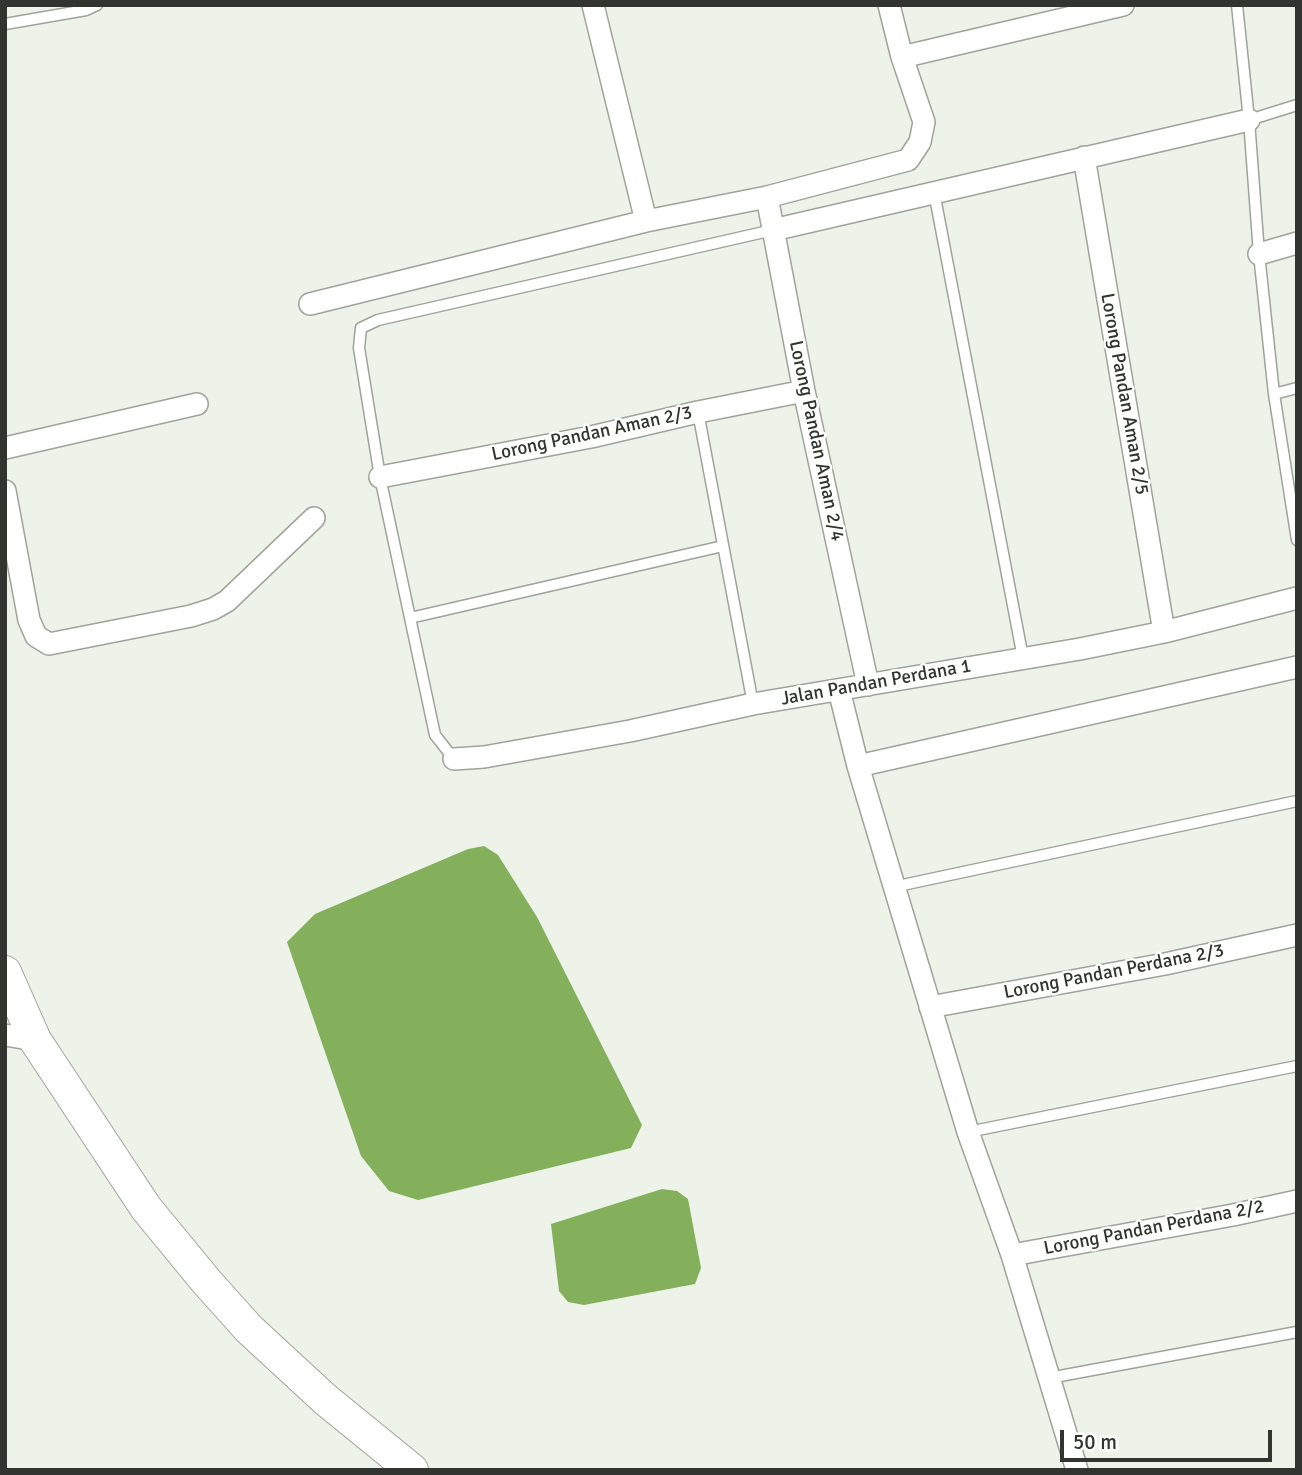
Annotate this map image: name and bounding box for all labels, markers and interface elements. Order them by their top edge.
street label: Lorong Pandan Aman 2/5 [1095,291,1153,497]
street label: Lorong Pandan Aman 2/4 [784,339,848,543]
street label: Lorong Pandan Aman 2/3 [490,402,694,466]
street label: Jalan Pandan Perdana 1 [779,655,973,711]
street label: Lorong Pandan Perdana 2/3 [1002,939,1226,1005]
street label: Lorong Pandan Perdana 2/2 [1042,1195,1266,1261]
scale bar [1064,1416,1276,1460]
text: 50 m [1073,1429,1117,1455]

